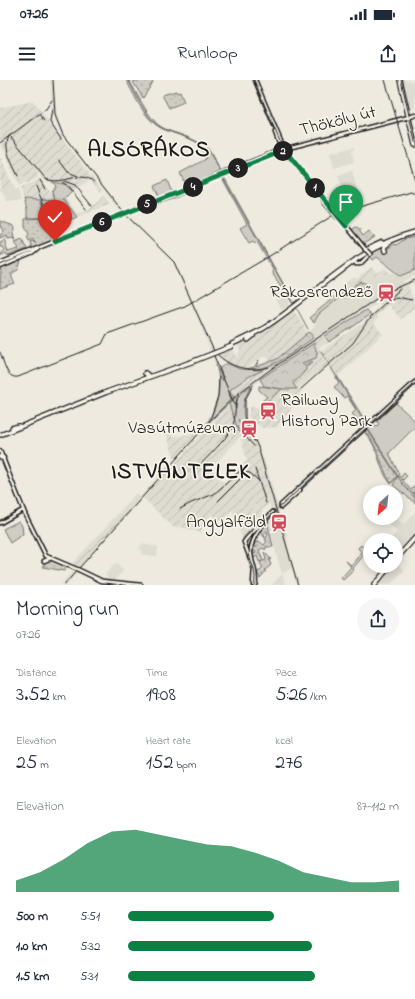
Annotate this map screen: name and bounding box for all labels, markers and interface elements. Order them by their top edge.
text: 07:26 [20,3,48,25]
text: Runloop [177,41,238,67]
icon: menu [16,43,38,65]
icon: share [377,43,399,65]
street label: Thököly út [297,100,379,144]
district label: ALSÓRÁKOS [88,135,210,167]
pin: 2 [273,141,293,161]
text: 2 [280,143,286,159]
pin: 3 [228,158,248,178]
text: 3 [236,160,240,176]
pin: 4 [183,177,203,197]
pin: 1 [305,178,325,198]
text: 4 [191,179,195,195]
text: 1 [313,180,317,196]
pin [329,185,363,226]
icon: arrive [335,191,357,213]
pin: 5 [137,194,157,214]
text: 5 [144,196,150,212]
pin [38,200,72,241]
icon: check [44,206,66,228]
pin: 6 [92,212,112,232]
text: 6 [100,214,104,230]
place label: Rákosrendező [270,280,373,306]
station icon: Rákosrendező [376,283,396,303]
place label: Railway History Park [281,388,372,435]
station icon: Railway History Park [258,401,278,421]
place label: Vasútmúzeum [127,416,236,442]
station icon: Vasútmúzeum [239,419,259,439]
district label: ISTVÁNTELEK [111,457,251,489]
north arrow [363,485,403,525]
map controls [363,485,403,573]
place label: Angyalföld [186,510,266,537]
station icon: Angyalföld [269,513,289,533]
button: locate [363,533,403,573]
text: Morning run [16,594,119,626]
button: share [357,598,399,640]
text: 07:26 [16,625,40,644]
text: Distance [16,665,57,681]
text: Time [146,665,167,681]
text: Pace [275,665,297,681]
text: 3.52 [16,681,50,710]
text: 19:08 [146,681,176,710]
text: 5:26 [275,681,307,710]
text: km [50,689,66,705]
text: /km [307,689,327,705]
text: Elevation [16,733,56,749]
text: Heart rate [146,733,191,749]
text: kcal [275,733,293,749]
text: 25 [16,749,37,778]
text: 152 [146,749,173,778]
text: 276 [275,749,302,778]
text: m [37,757,49,773]
text: bpm [173,757,196,773]
text: Elevation [16,797,64,816]
text: 87–112 m [357,797,399,816]
text: 500 m [16,907,48,926]
text: 5:51 [80,907,100,926]
text: 1.0 km [16,937,47,956]
text: 5:32 [80,937,100,956]
text: 1.5 km [16,967,49,986]
text: 5:31 [80,967,98,986]

